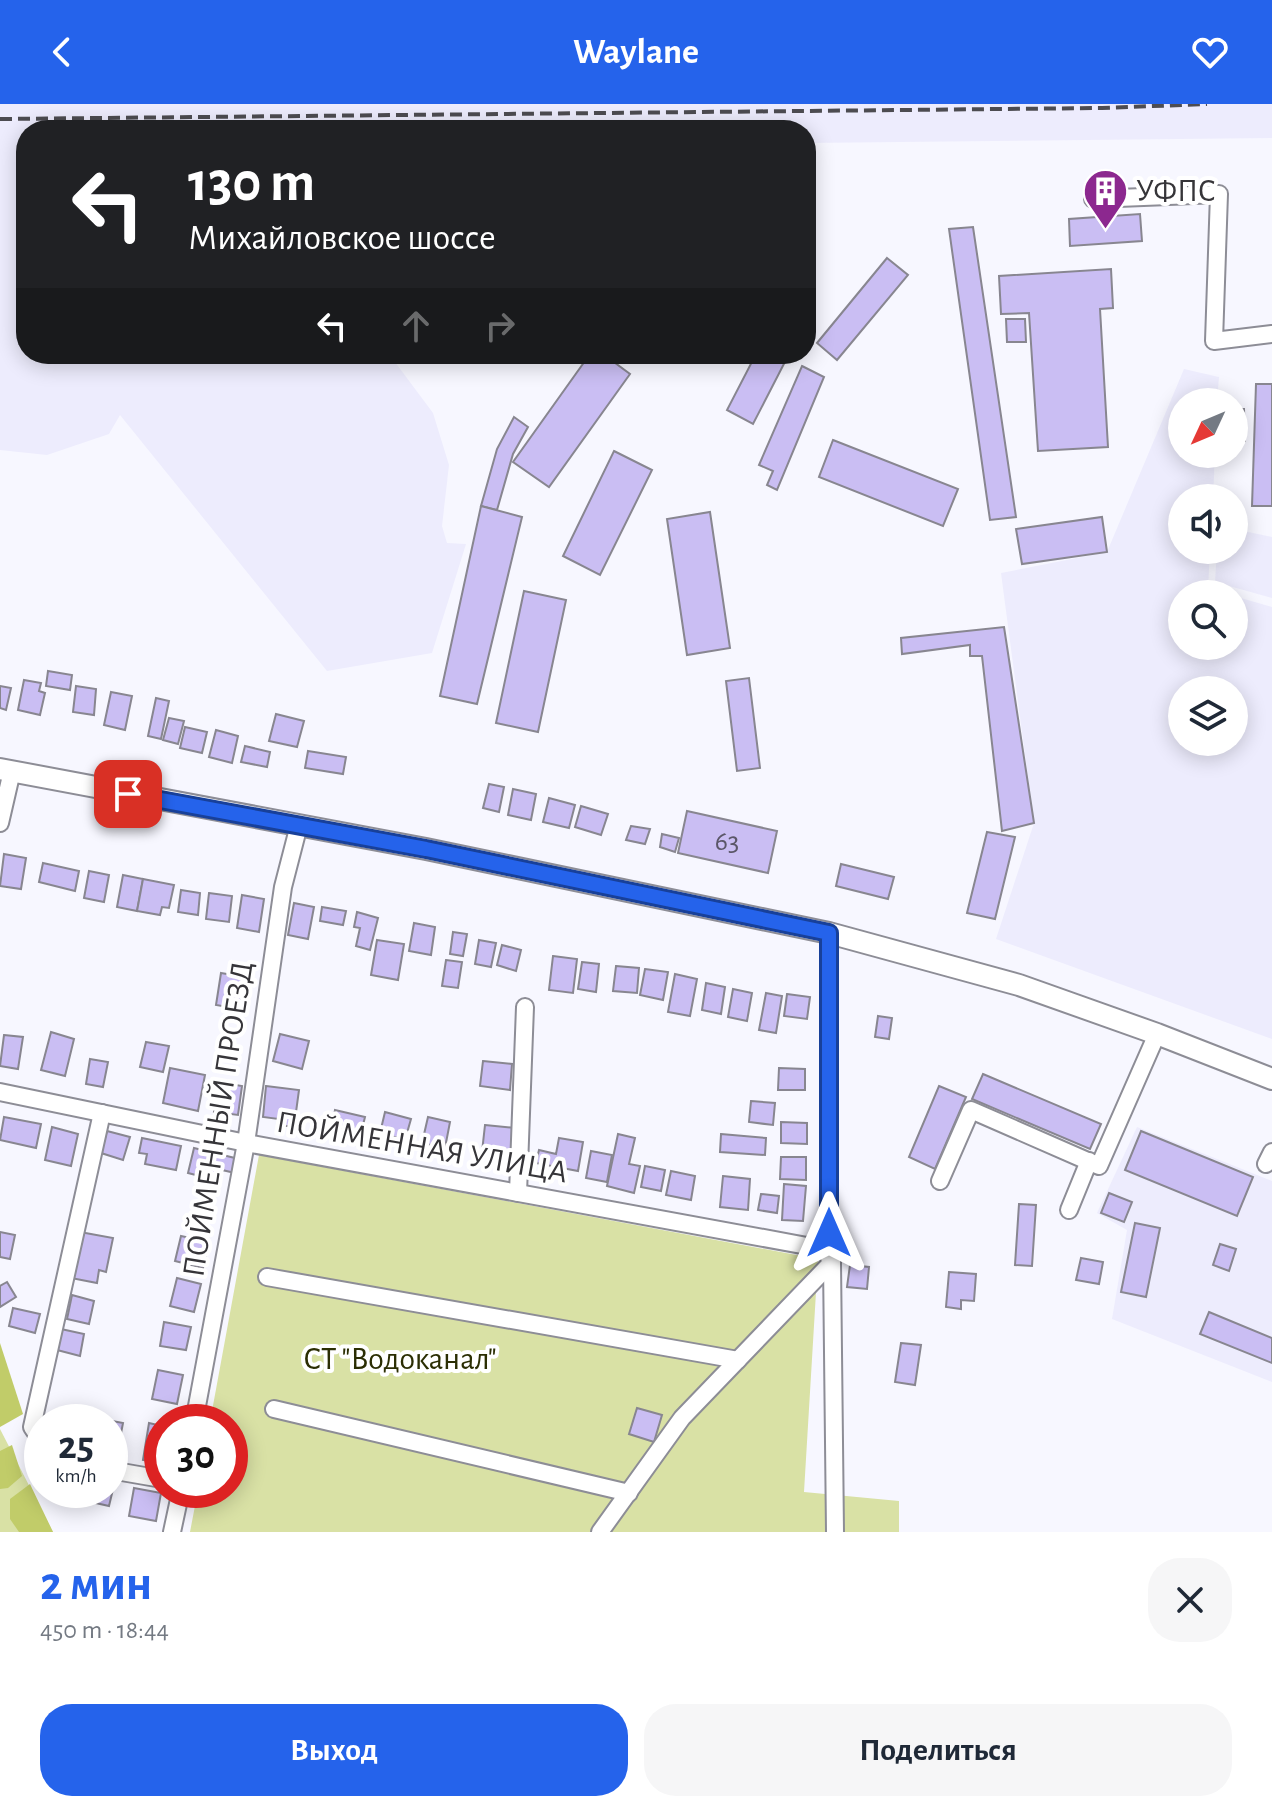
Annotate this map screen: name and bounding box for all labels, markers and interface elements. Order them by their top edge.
icon: back [40,30,84,74]
icon: heart [1188,30,1232,74]
text: Waylane [573,34,699,70]
icon: left [56,152,160,256]
text: 130 m [188,155,315,211]
building icon: УФПС [1081,167,1129,230]
place label: УФПС [1136,175,1216,207]
text: Михайловское шоссе [188,220,496,256]
icon: left [310,304,354,348]
icon: ahead [394,304,438,348]
icon: right [478,304,522,348]
north arrow [1168,388,1248,468]
map controls [1168,388,1248,756]
button: sound [1168,484,1248,564]
button: search [1168,580,1248,660]
button: layers [1168,676,1248,756]
pin [94,760,162,828]
icon: arrive [106,772,150,816]
house number: 63 [715,828,739,856]
street label: ПОЙМЕННЫЙ ПРОЕЗД [177,959,259,1279]
street label: ПОЙМЕННАЯ УЛИЦА [274,1106,570,1188]
position arrow [787,1191,871,1275]
park label: СТ "Водоканал" [303,1343,497,1375]
speed limit sign: 30 [144,1404,248,1508]
text: 25 [58,1426,94,1466]
text: km/h [55,1466,97,1486]
button: close [1148,1558,1232,1642]
text: 2 мин [40,1561,152,1609]
text: 450 m · 18:44 [40,1617,169,1643]
button: Выход [40,1704,628,1796]
button: Поделиться [644,1704,1232,1796]

